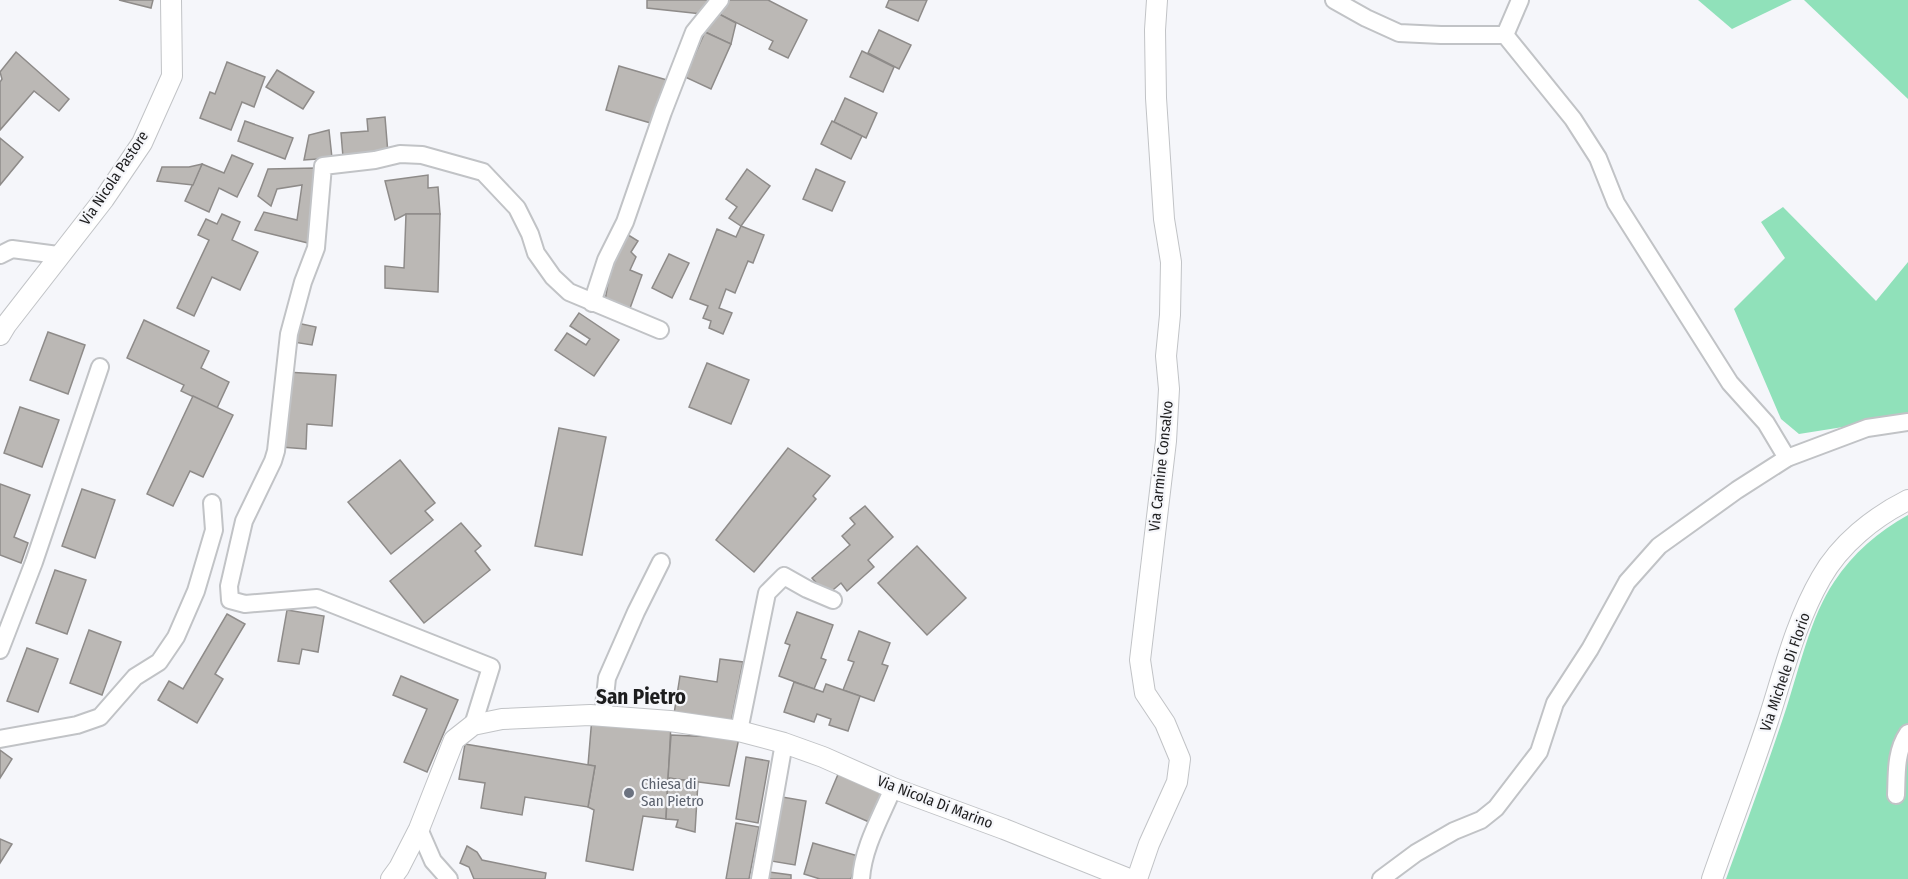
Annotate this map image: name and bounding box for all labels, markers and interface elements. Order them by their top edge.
street label: Via Nicola Pastore [76,128,152,228]
street label: Via Carmine Consalvo [1145,400,1177,532]
street label: Via Michele Di Florio [1756,610,1814,734]
district label: San Pietro [596,684,686,710]
street label: Via Nicola Di Marino [874,772,996,832]
place label: Chiesa di San Pietro [641,775,704,810]
marker: Chiesa di San Pietro [622,786,636,800]

